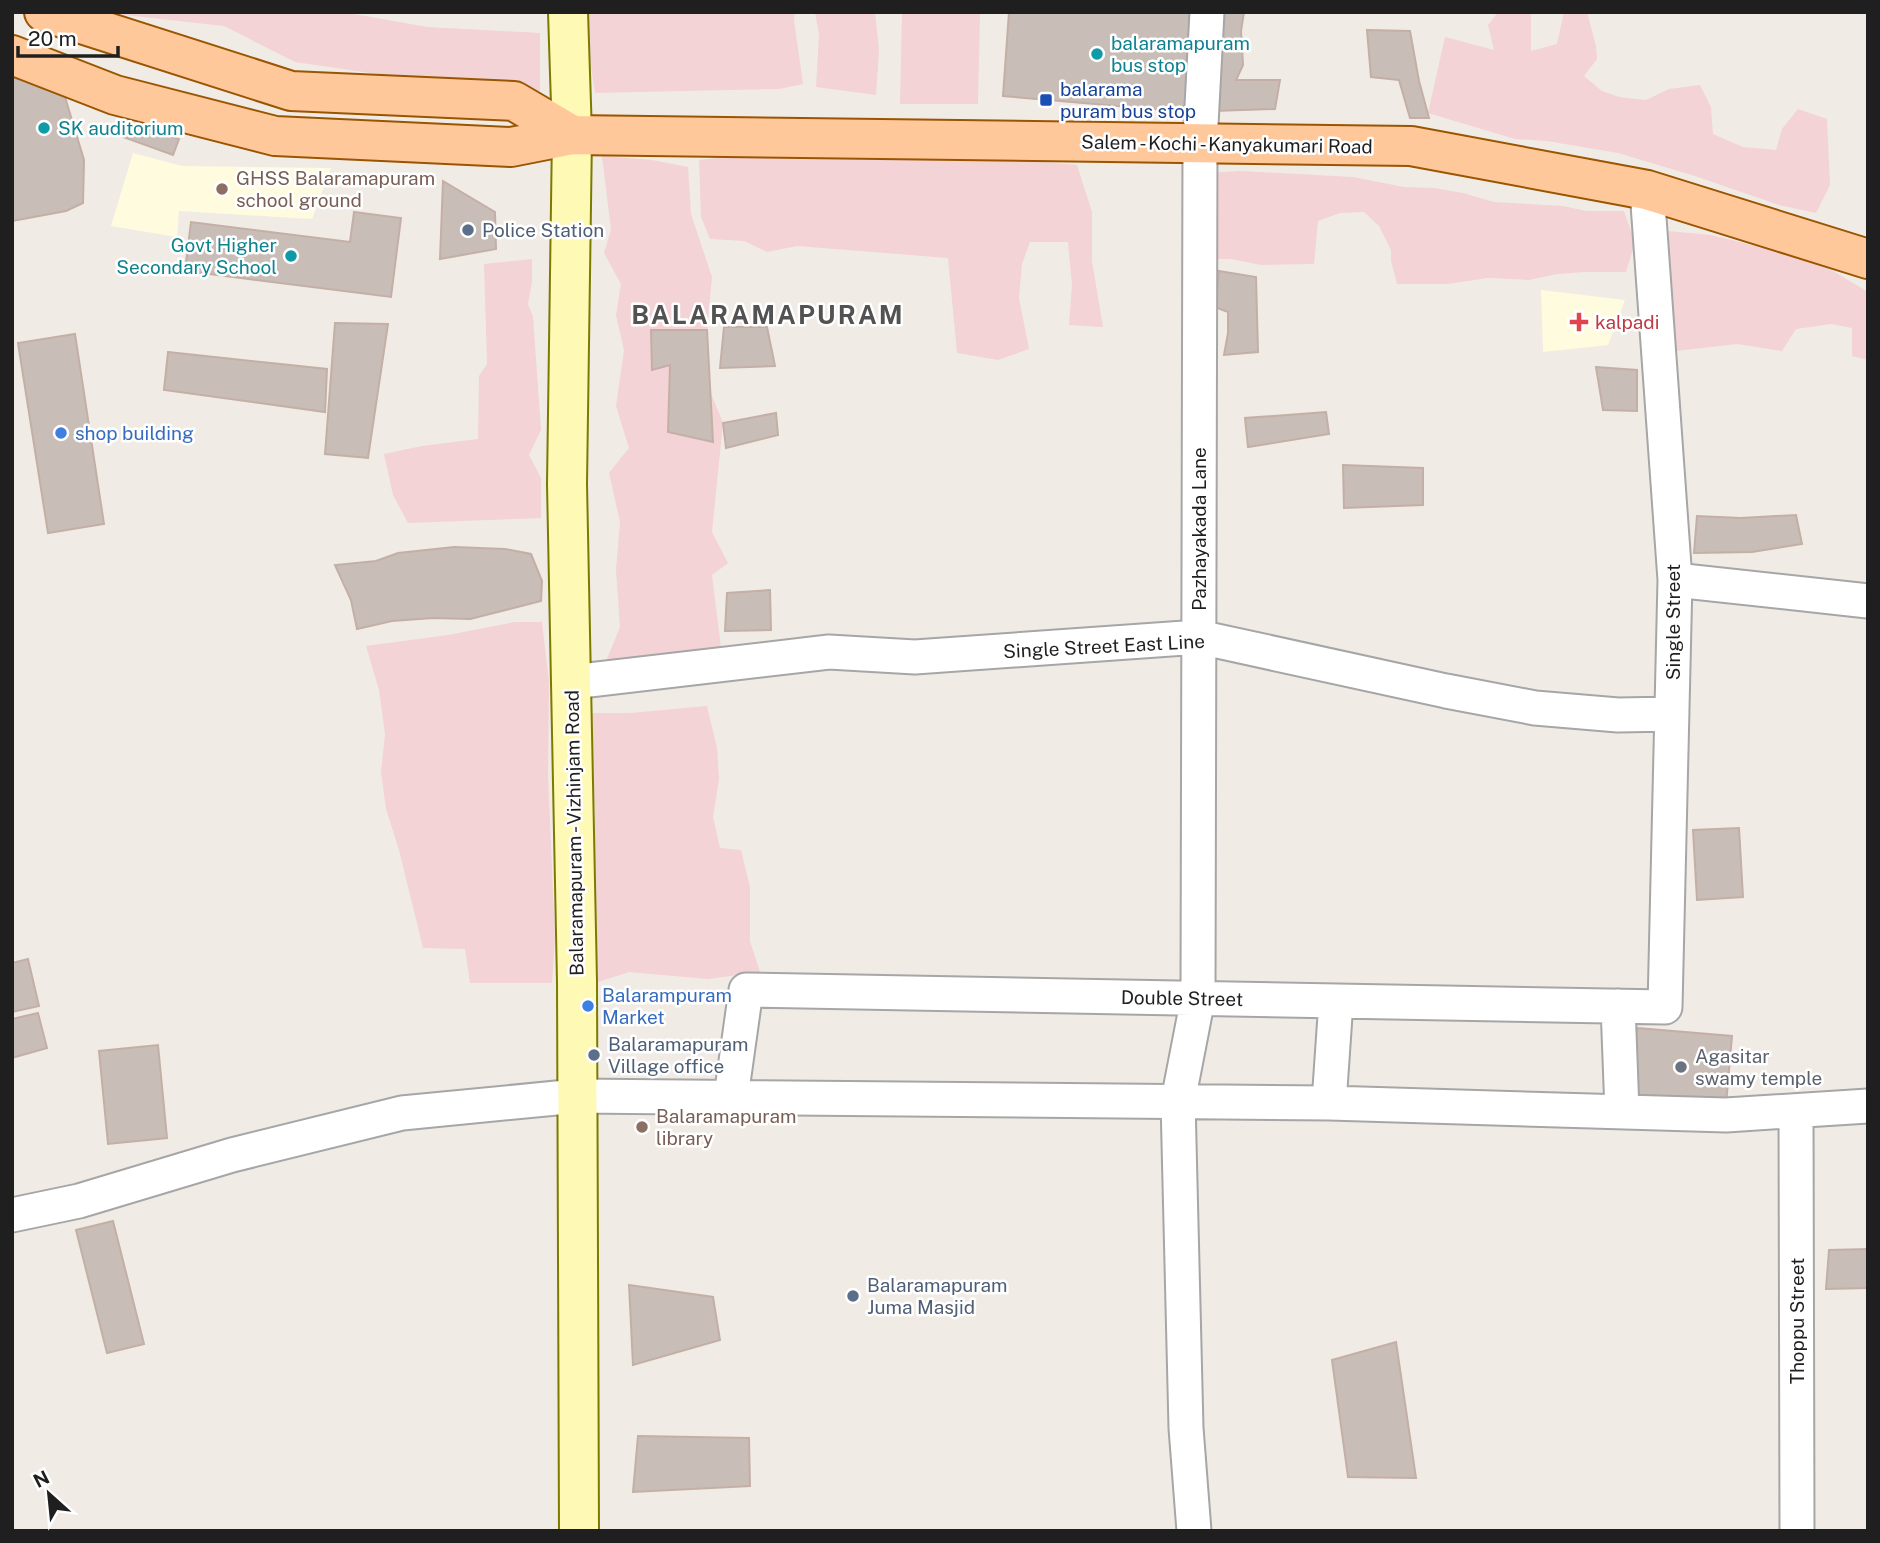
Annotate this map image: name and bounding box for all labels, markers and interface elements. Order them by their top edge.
scale bar [18,14,117,58]
text: 20 m [28,26,77,51]
place label: balaramapuram bus stop [1111,32,1250,76]
marker: balaramapuram bus stop [1089,46,1105,62]
place label: balarama puram bus stop [1060,78,1196,122]
marker: balarama puram bus stop [1038,92,1054,108]
place label: SK auditorium [58,117,184,139]
marker: SK auditorium [36,120,52,136]
street label: Salem - Kochi - Kanyakumari Road [1081,130,1373,158]
place label: GHSS Balaramapuram school ground [236,167,435,211]
marker: GHSS Balaramapuram school ground [214,181,230,197]
place label: Police Station [482,219,604,241]
marker: Police Station [460,222,476,238]
place label: Govt Higher Secondary School [116,234,277,278]
marker: Govt Higher Secondary School [283,248,299,264]
district label: BALARAMAPURAM [631,299,905,330]
place label: kalpadi [1595,311,1659,333]
marker: kalpadi [1569,312,1589,332]
place label: shop building [75,422,194,444]
marker: shop building [53,425,69,441]
street label: Pazhayakada Lane [1188,447,1210,611]
street label: Single Street [1662,564,1684,680]
street label: Single Street East Line [1003,630,1205,662]
street label: Balaramapuram - Vizhinjam Road [561,690,587,976]
place label: Balarampuram Market [602,984,732,1028]
street label: Double Street [1121,986,1243,1010]
marker: Balarampuram Market [580,998,596,1014]
place label: Balaramapuram Village office [608,1033,748,1077]
place label: Agasitar swamy temple [1695,1045,1822,1089]
marker: Balaramapuram Village office [586,1047,602,1063]
marker: Agasitar swamy temple [1673,1059,1689,1075]
place label: Balaramapuram library [656,1105,796,1149]
marker: Balaramapuram library [634,1119,650,1135]
street label: Thoppu Street [1786,1258,1808,1384]
place label: Balaramapuram Juma Masjid [867,1274,1007,1318]
marker: Balaramapuram Juma Masjid [845,1288,861,1304]
north arrow [14,1459,84,1529]
text: N [30,1466,53,1492]

